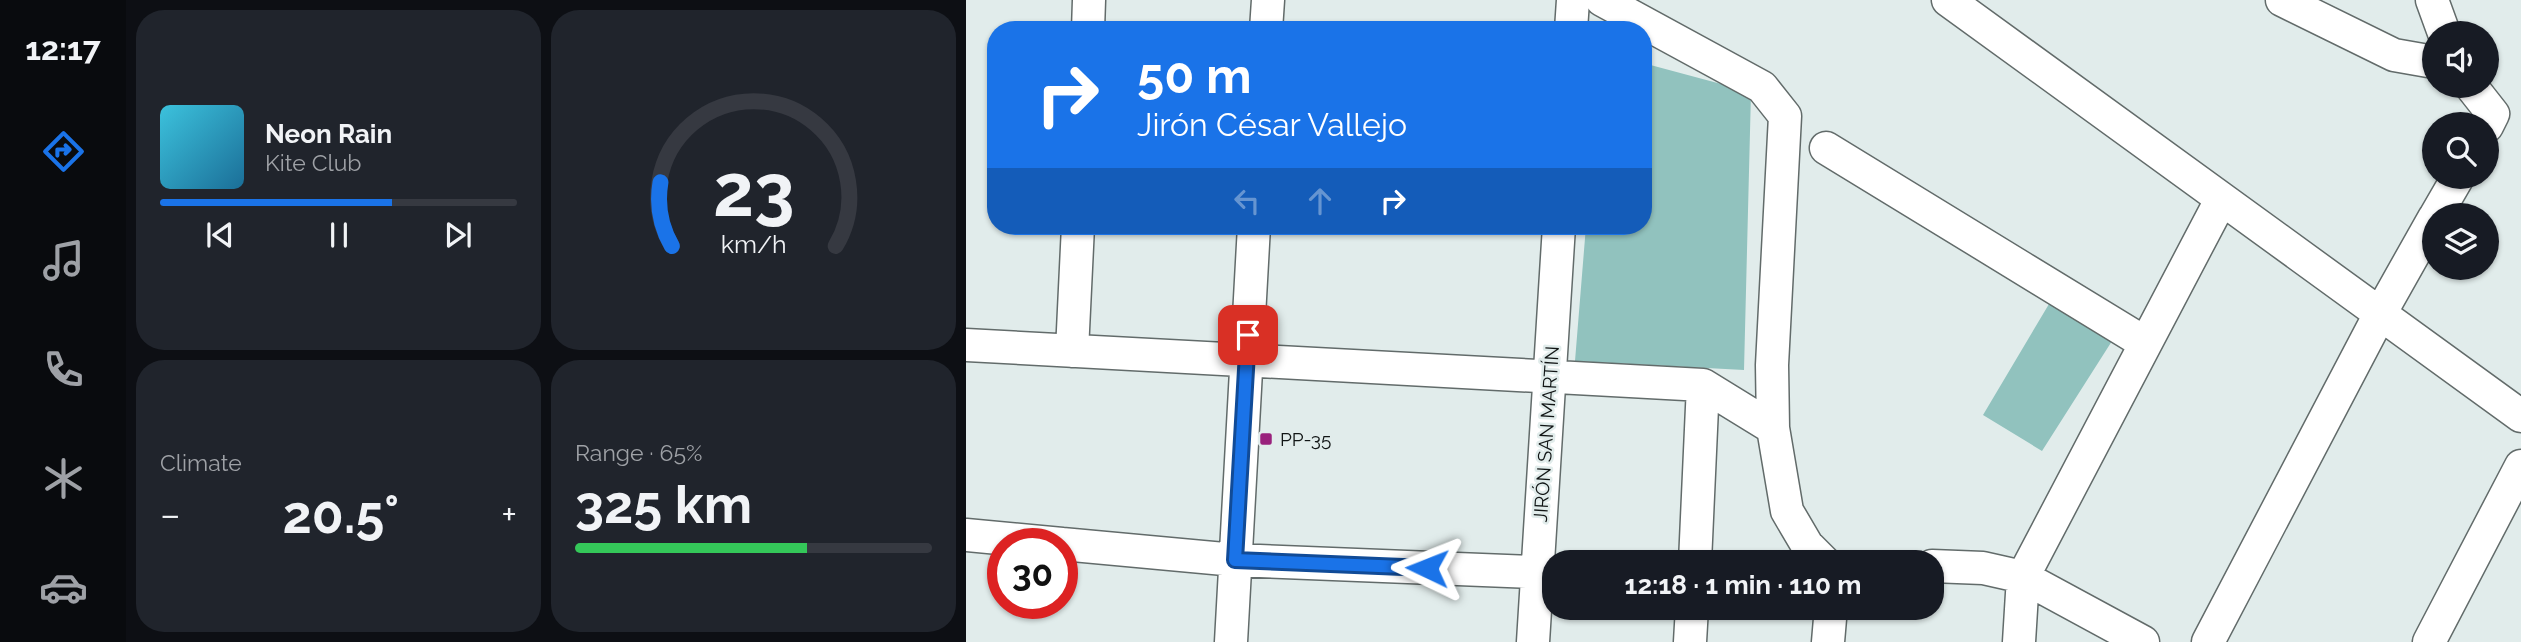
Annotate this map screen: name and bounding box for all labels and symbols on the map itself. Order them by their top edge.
pin [1218,305,1278,365]
street label: JIRÓN SAN MARTÍN [1529,345,1563,523]
place label: PP-35 [1280,428,1331,450]
marker: PP-35 [1258,431,1274,447]
speed limit sign: 30 [987,528,1078,619]
position arrow [1390,531,1464,605]

